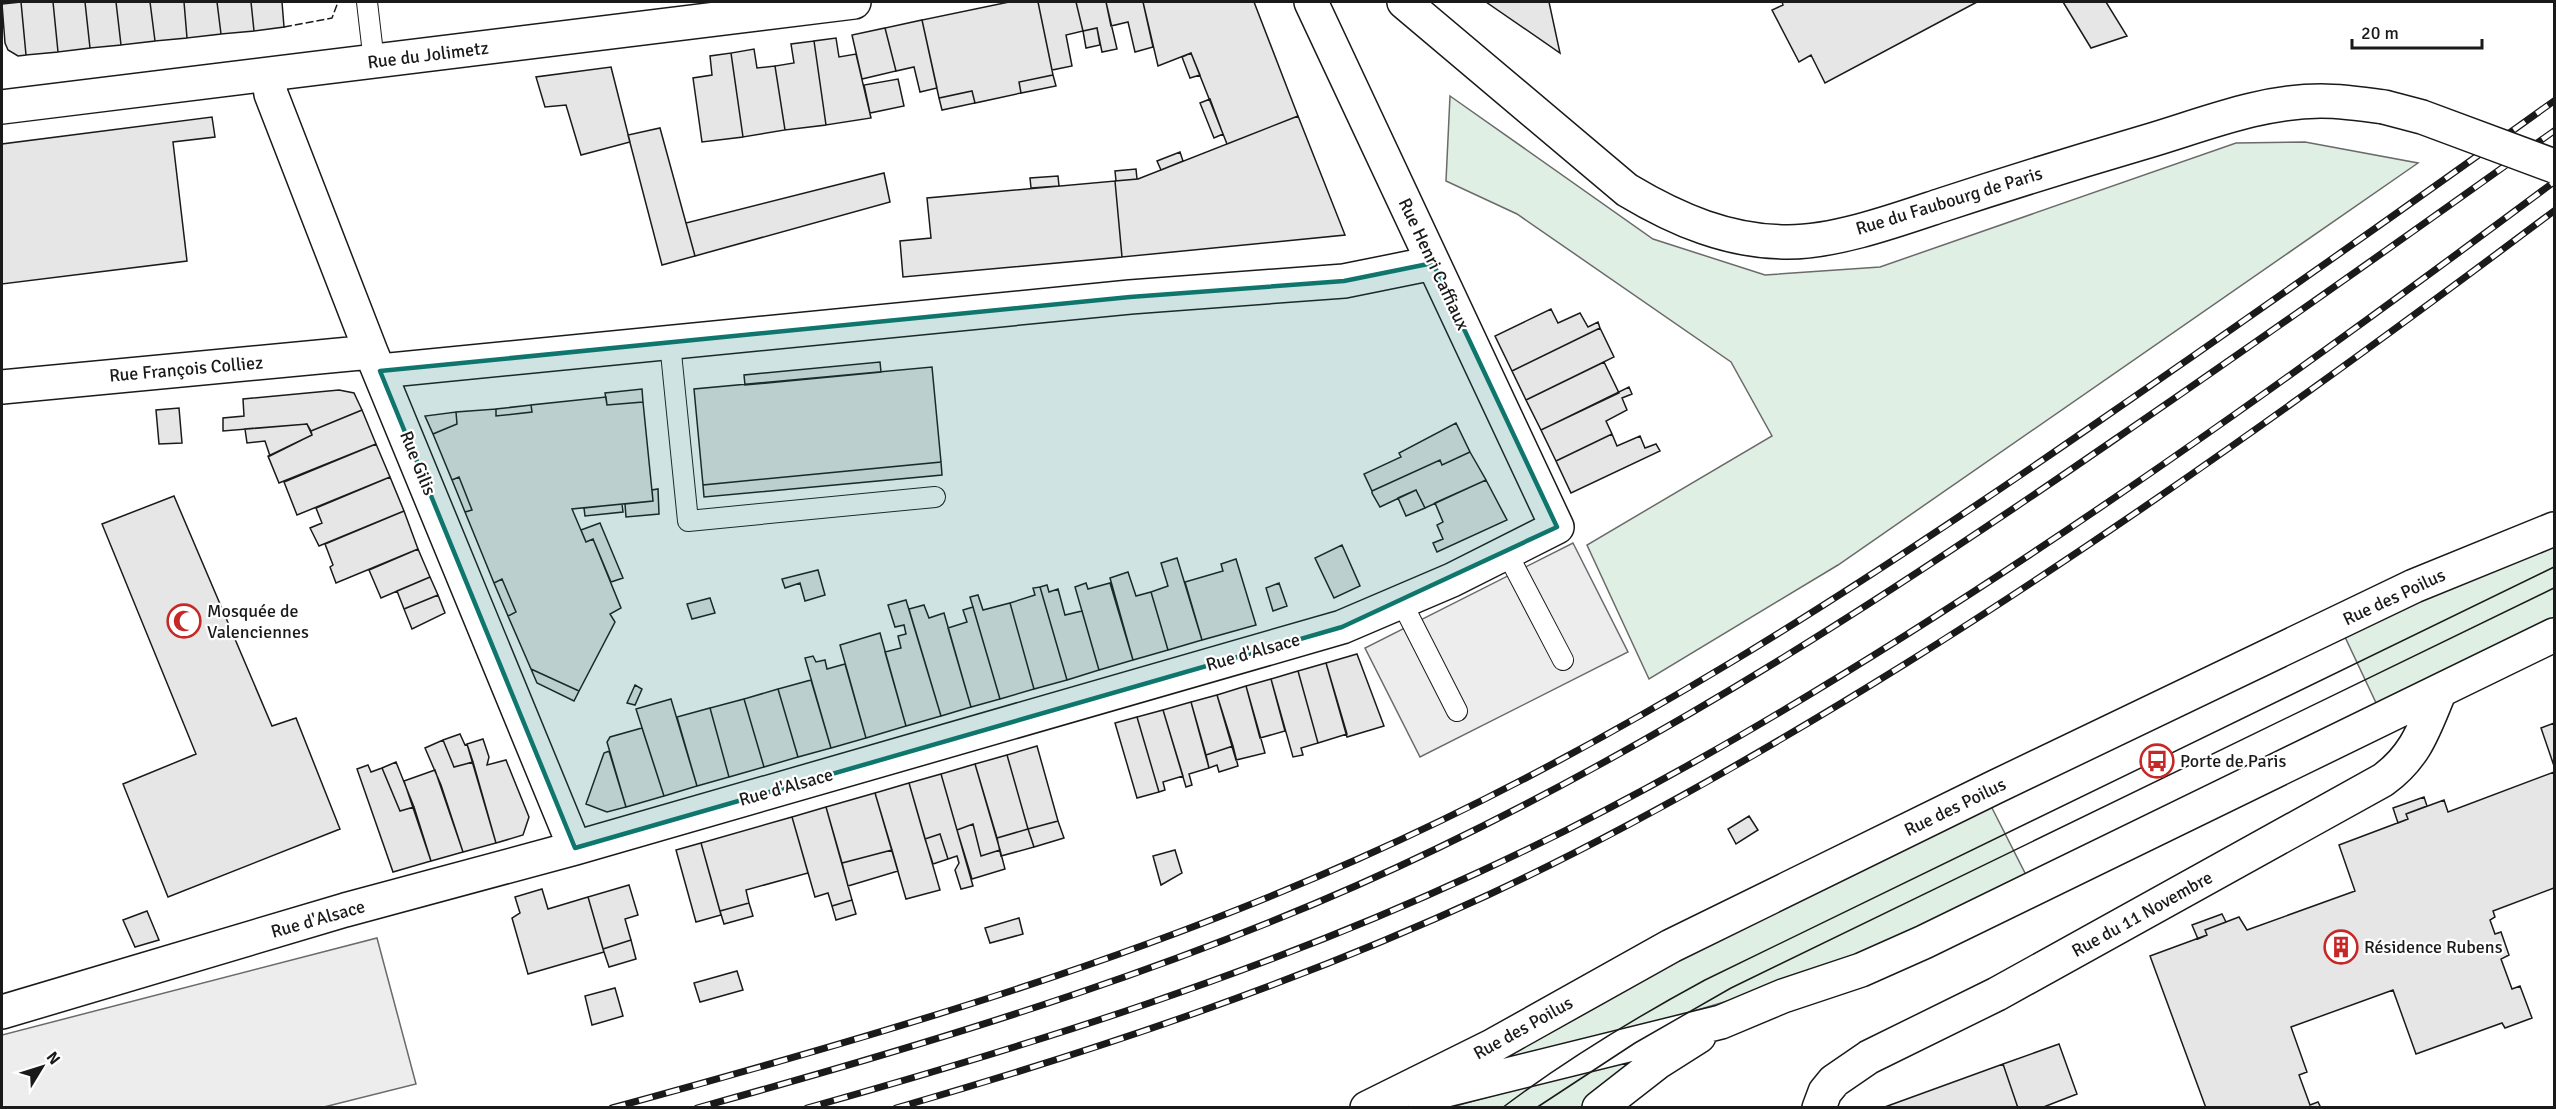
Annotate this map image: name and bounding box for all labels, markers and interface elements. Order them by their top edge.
scale bar [2352,12,2482,50]
text: 20 m [2361,22,2399,44]
street label: Rue du Jolimetz [366,37,490,73]
street label: Rue du Faubourg de Paris [1853,162,2045,240]
street label: Rue Henri Caffiaux [1394,195,1474,334]
street label: Rue François Colliez [108,351,264,387]
street label: Rue Gilis [395,428,441,499]
street label: Rue des Poilus [2339,564,2449,630]
place label: Mosquée de Valenciennes [207,600,309,643]
mosque icon: Mosquée de Valenciennes [166,603,202,639]
street label: Rue d'Alsace [1203,628,1303,676]
bus stop icon: Porte de Paris [2139,743,2175,779]
place label: Porte de Paris [2180,750,2286,772]
street label: Rue d'Alsace [736,763,836,811]
street label: Rue des Poilus [1901,773,2010,841]
street label: Rue du 11 Novembre [2068,866,2216,962]
street label: Rue d'Alsace [268,895,368,943]
building icon: Résidence Rubens [2323,929,2359,965]
place label: Résidence Rubens [2364,936,2503,958]
street label: Rue des Poilus [1469,992,1577,1064]
north arrow [12,1037,72,1097]
text: N [42,1048,64,1069]

